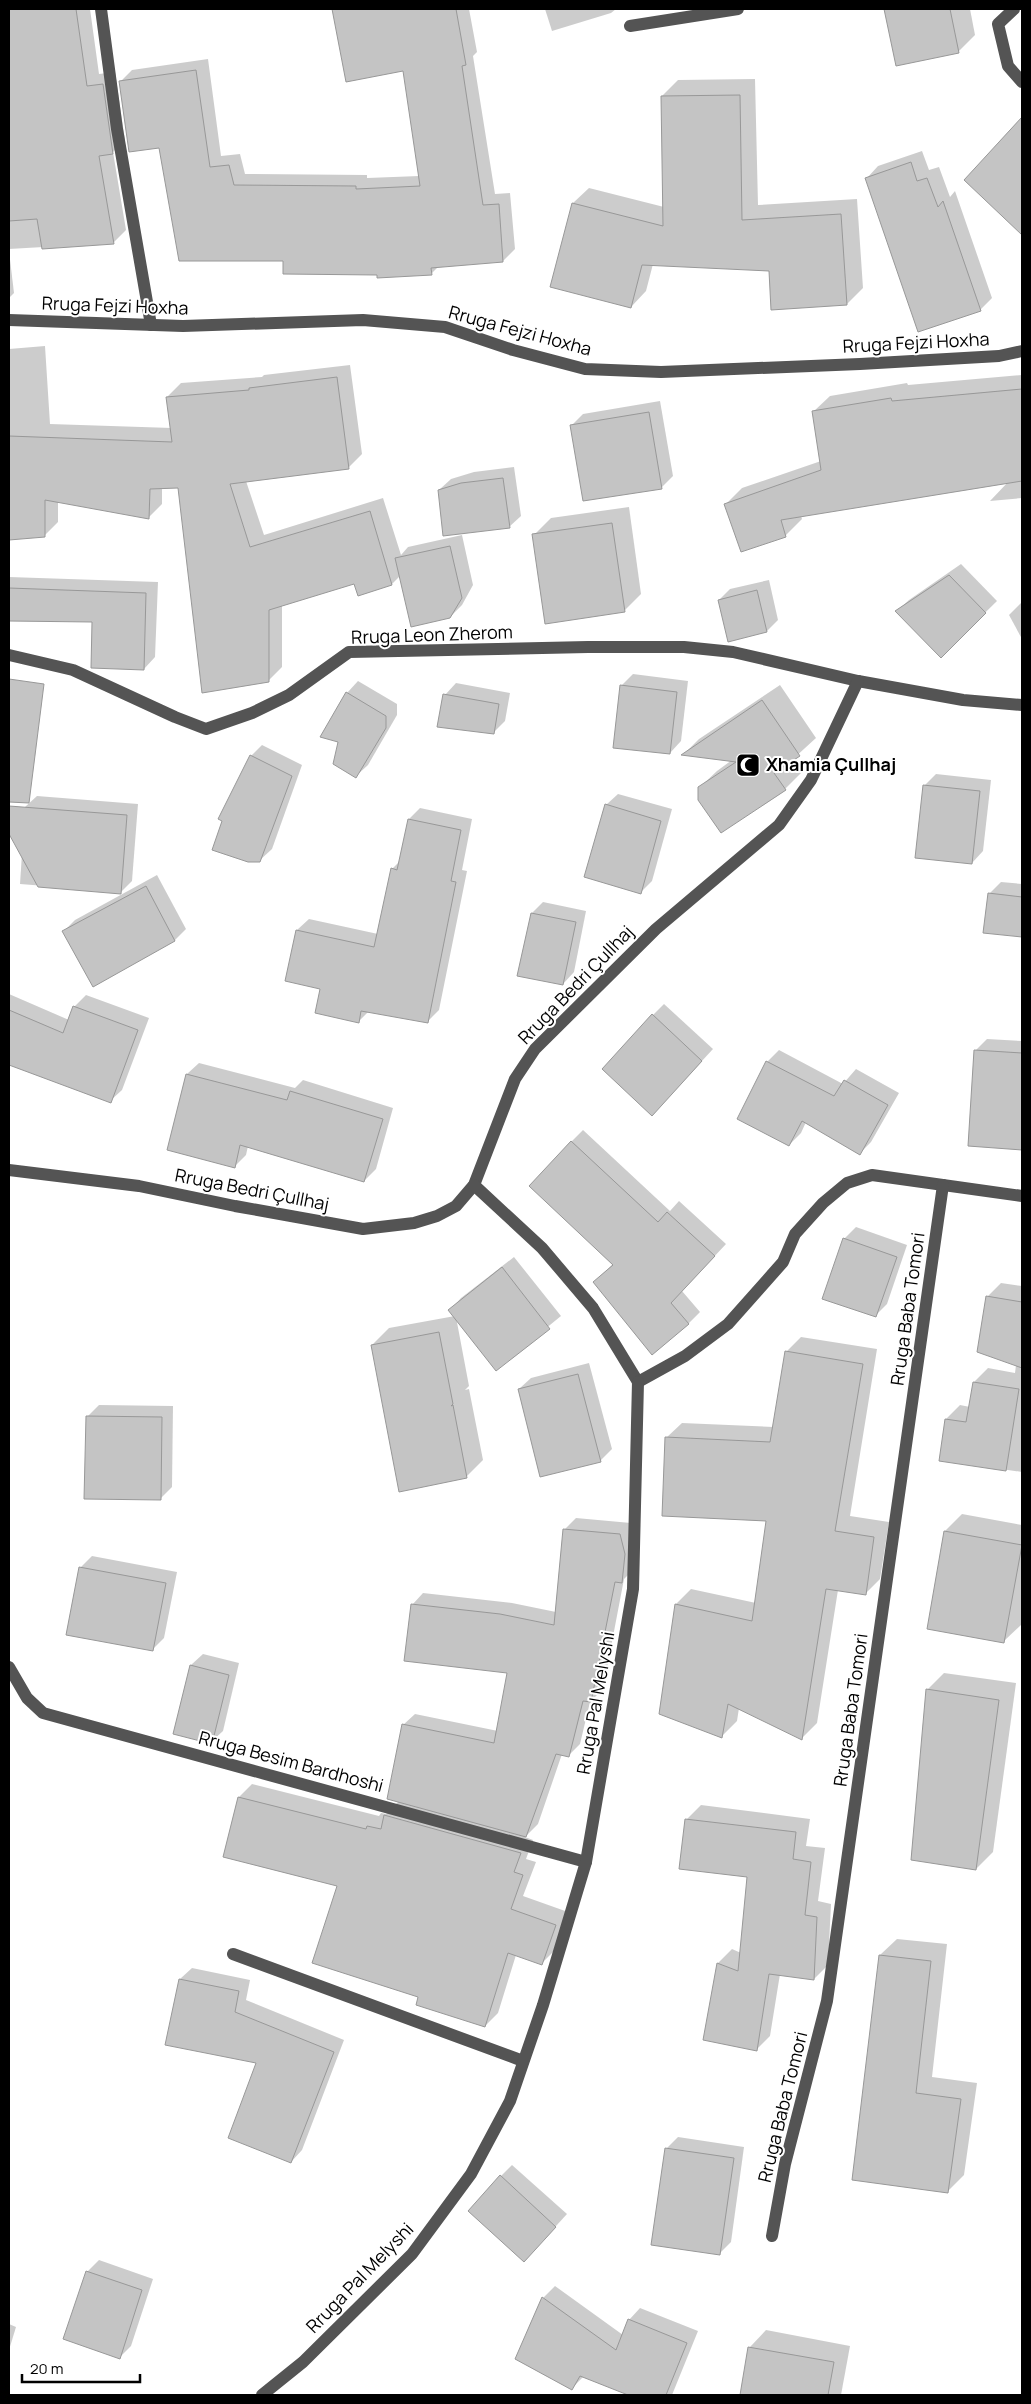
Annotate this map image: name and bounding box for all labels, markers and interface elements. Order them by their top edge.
street label: Rruga Fejzi Hoxha [41,290,189,320]
street label: Rruga Fejzi Hoxha [446,299,594,361]
street label: Rruga Fejzi Hoxha [842,326,990,358]
street label: Rruga Leon Zherom [351,619,513,649]
mosque icon: Xhamia Çullhaj [735,752,761,778]
place label: Xhamia Çullhaj [766,752,896,776]
street label: Rruga Bedri Çullhaj [512,920,638,1049]
street label: Rruga Bedri Çullhaj [173,1162,331,1216]
street label: Rruga Baba Tomori [884,1231,930,1387]
street label: Rruga Pal Melyshi [571,1629,619,1776]
street label: Rruga Baba Tomori [827,1632,873,1788]
street label: Rruga Besim Bardhoshi [196,1725,386,1797]
street label: Rruga Baba Tomori [752,2029,812,2185]
street label: Rruga Pal Melyshi [300,2217,418,2338]
scale bar [22,2352,140,2384]
text: 20 m [30,2358,63,2379]

